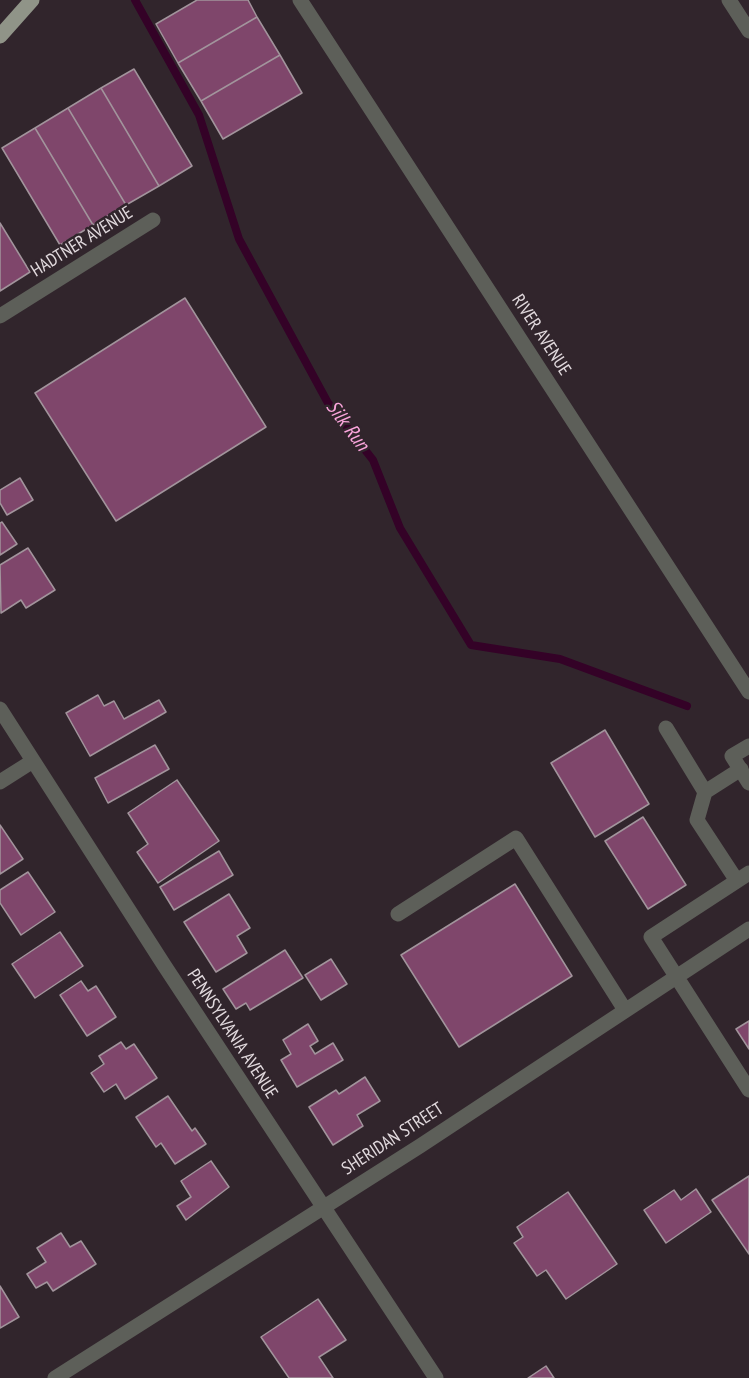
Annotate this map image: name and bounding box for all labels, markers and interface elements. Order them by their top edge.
street label: HADTNER AVENUE [27,202,137,282]
street label: RIVER AVENUE [507,291,575,379]
water label: Silk Run [320,396,374,456]
street label: PENNSYLVANIA AVENUE [182,965,282,1103]
street label: SHERIDAN STREET [338,1098,448,1180]

